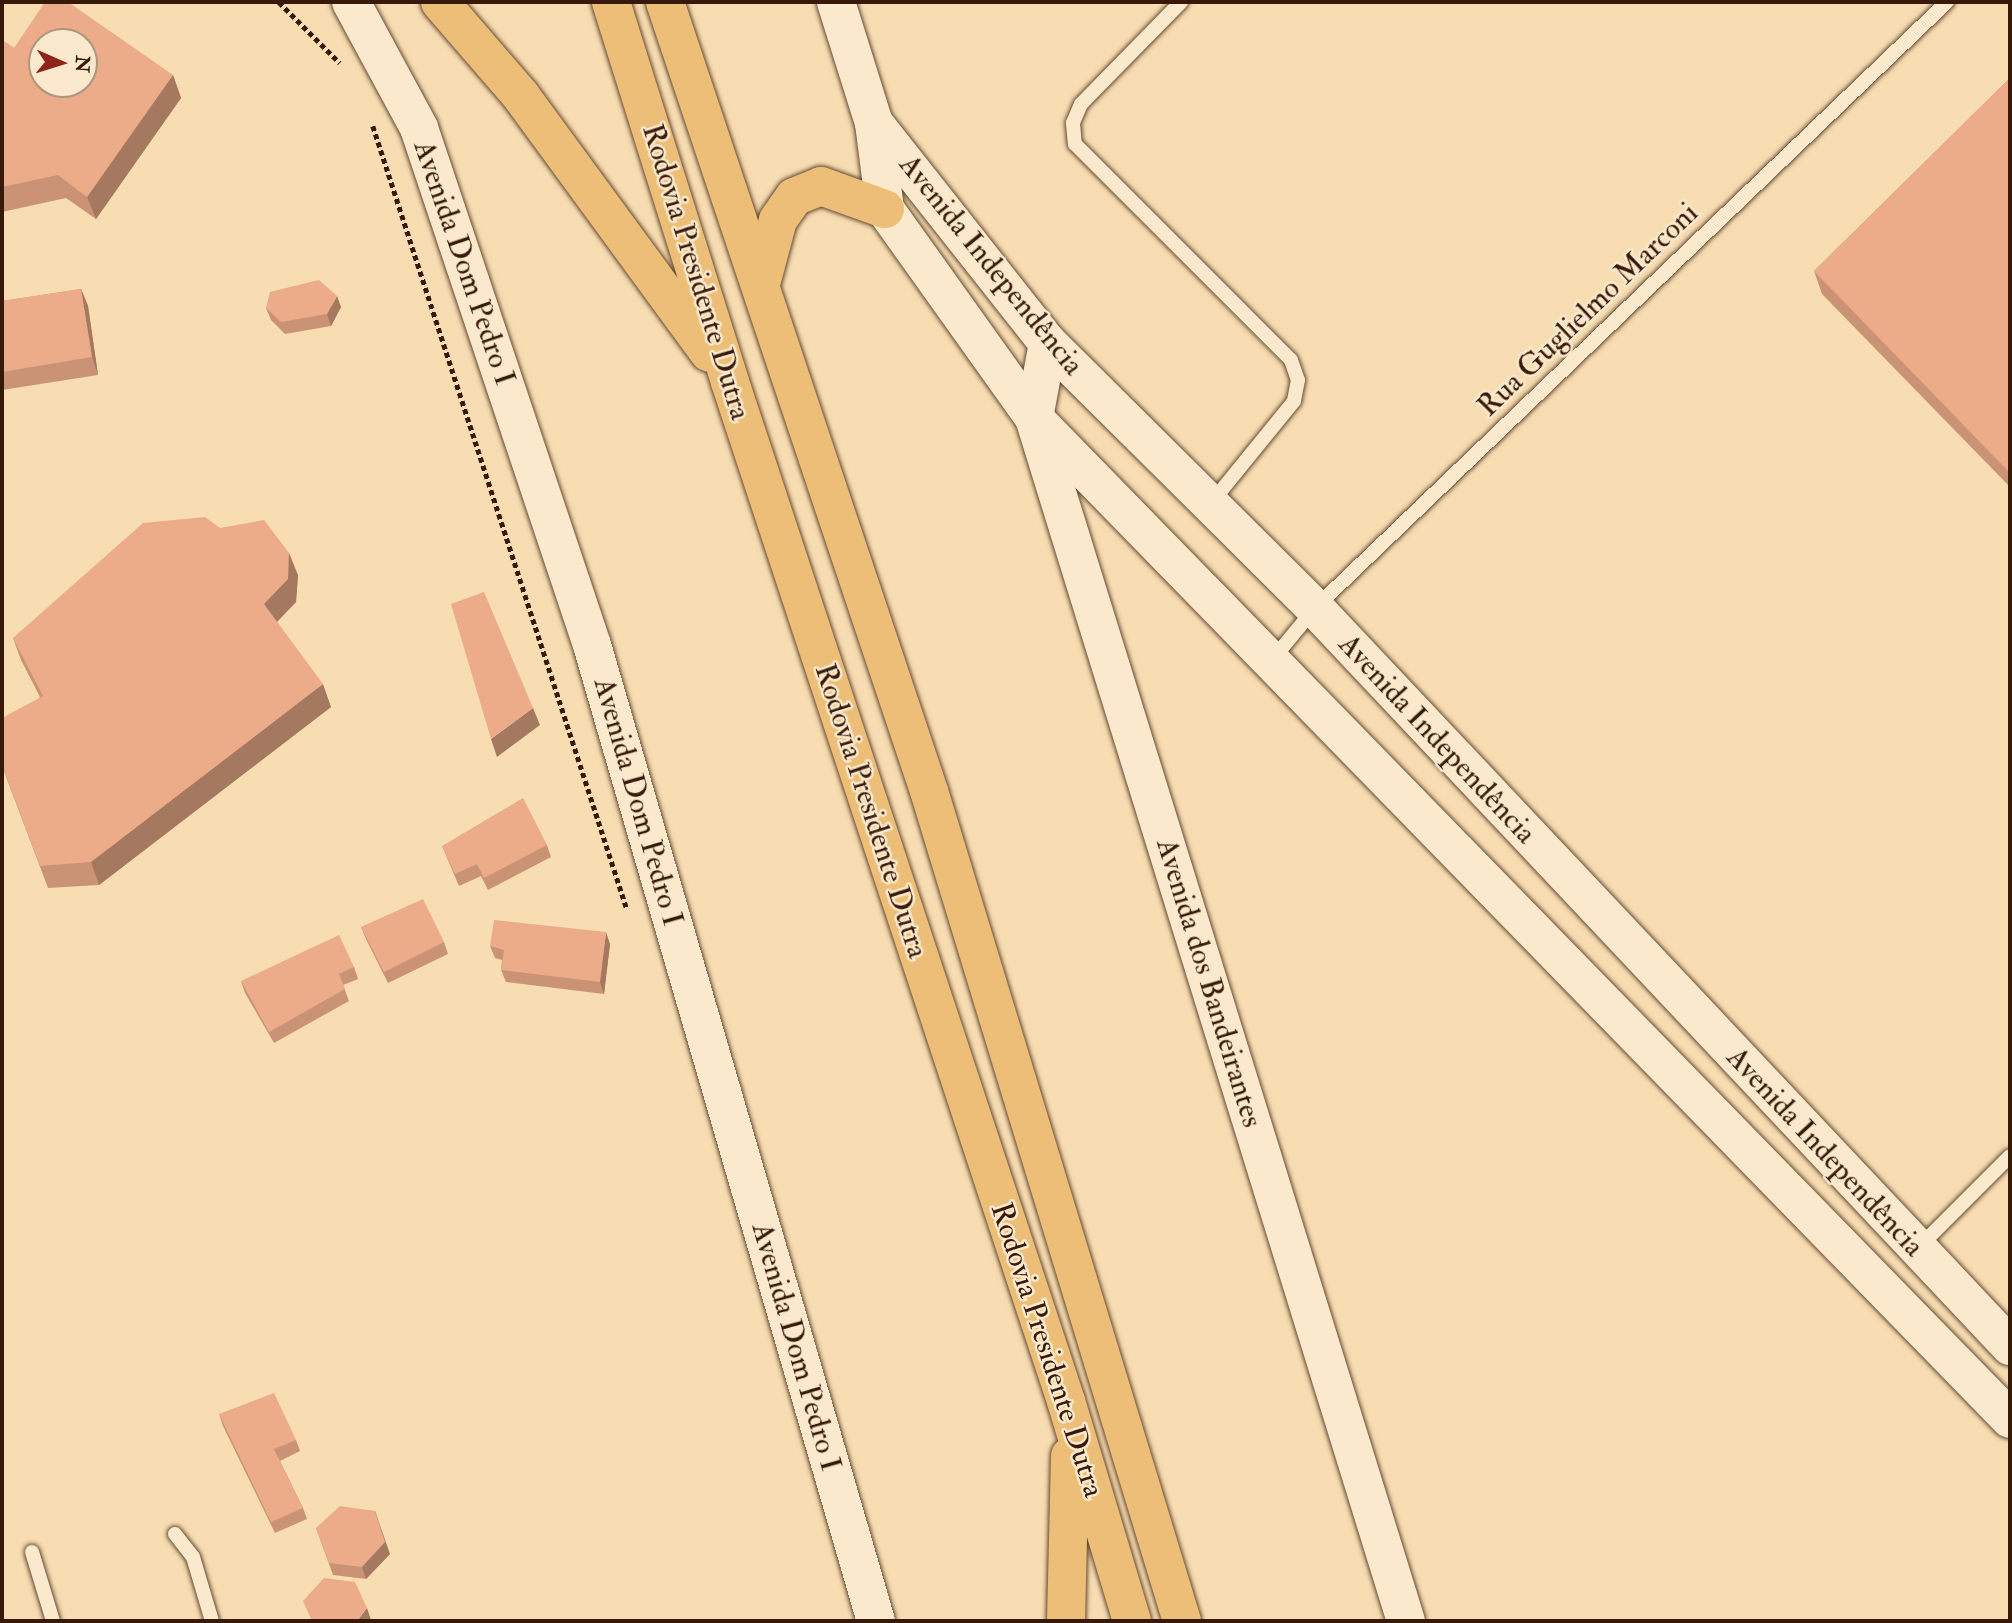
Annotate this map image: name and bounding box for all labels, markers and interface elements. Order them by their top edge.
north arrow [28,28,98,98]
text: N [70,55,94,73]
street label: Rodovia Presidente Dutra [634,120,758,424]
street label: Avenida Dom Pedro I [405,136,523,390]
street label: Avenida Independência [891,147,1091,383]
street label: Rua Guglielmo Marconi [1470,195,1706,425]
street label: Avenida Independência [1331,627,1543,851]
street label: Rodovia Presidente Dutra [806,659,936,963]
street label: Avenida Dom Pedro I [585,674,691,930]
street label: Avenida dos Bandeirantes [1148,834,1270,1132]
street label: Avenida Independência [1719,1040,1931,1264]
street label: Rodovia Presidente Dutra [982,1198,1112,1502]
street label: Avenida Dom Pedro I [743,1219,849,1475]

